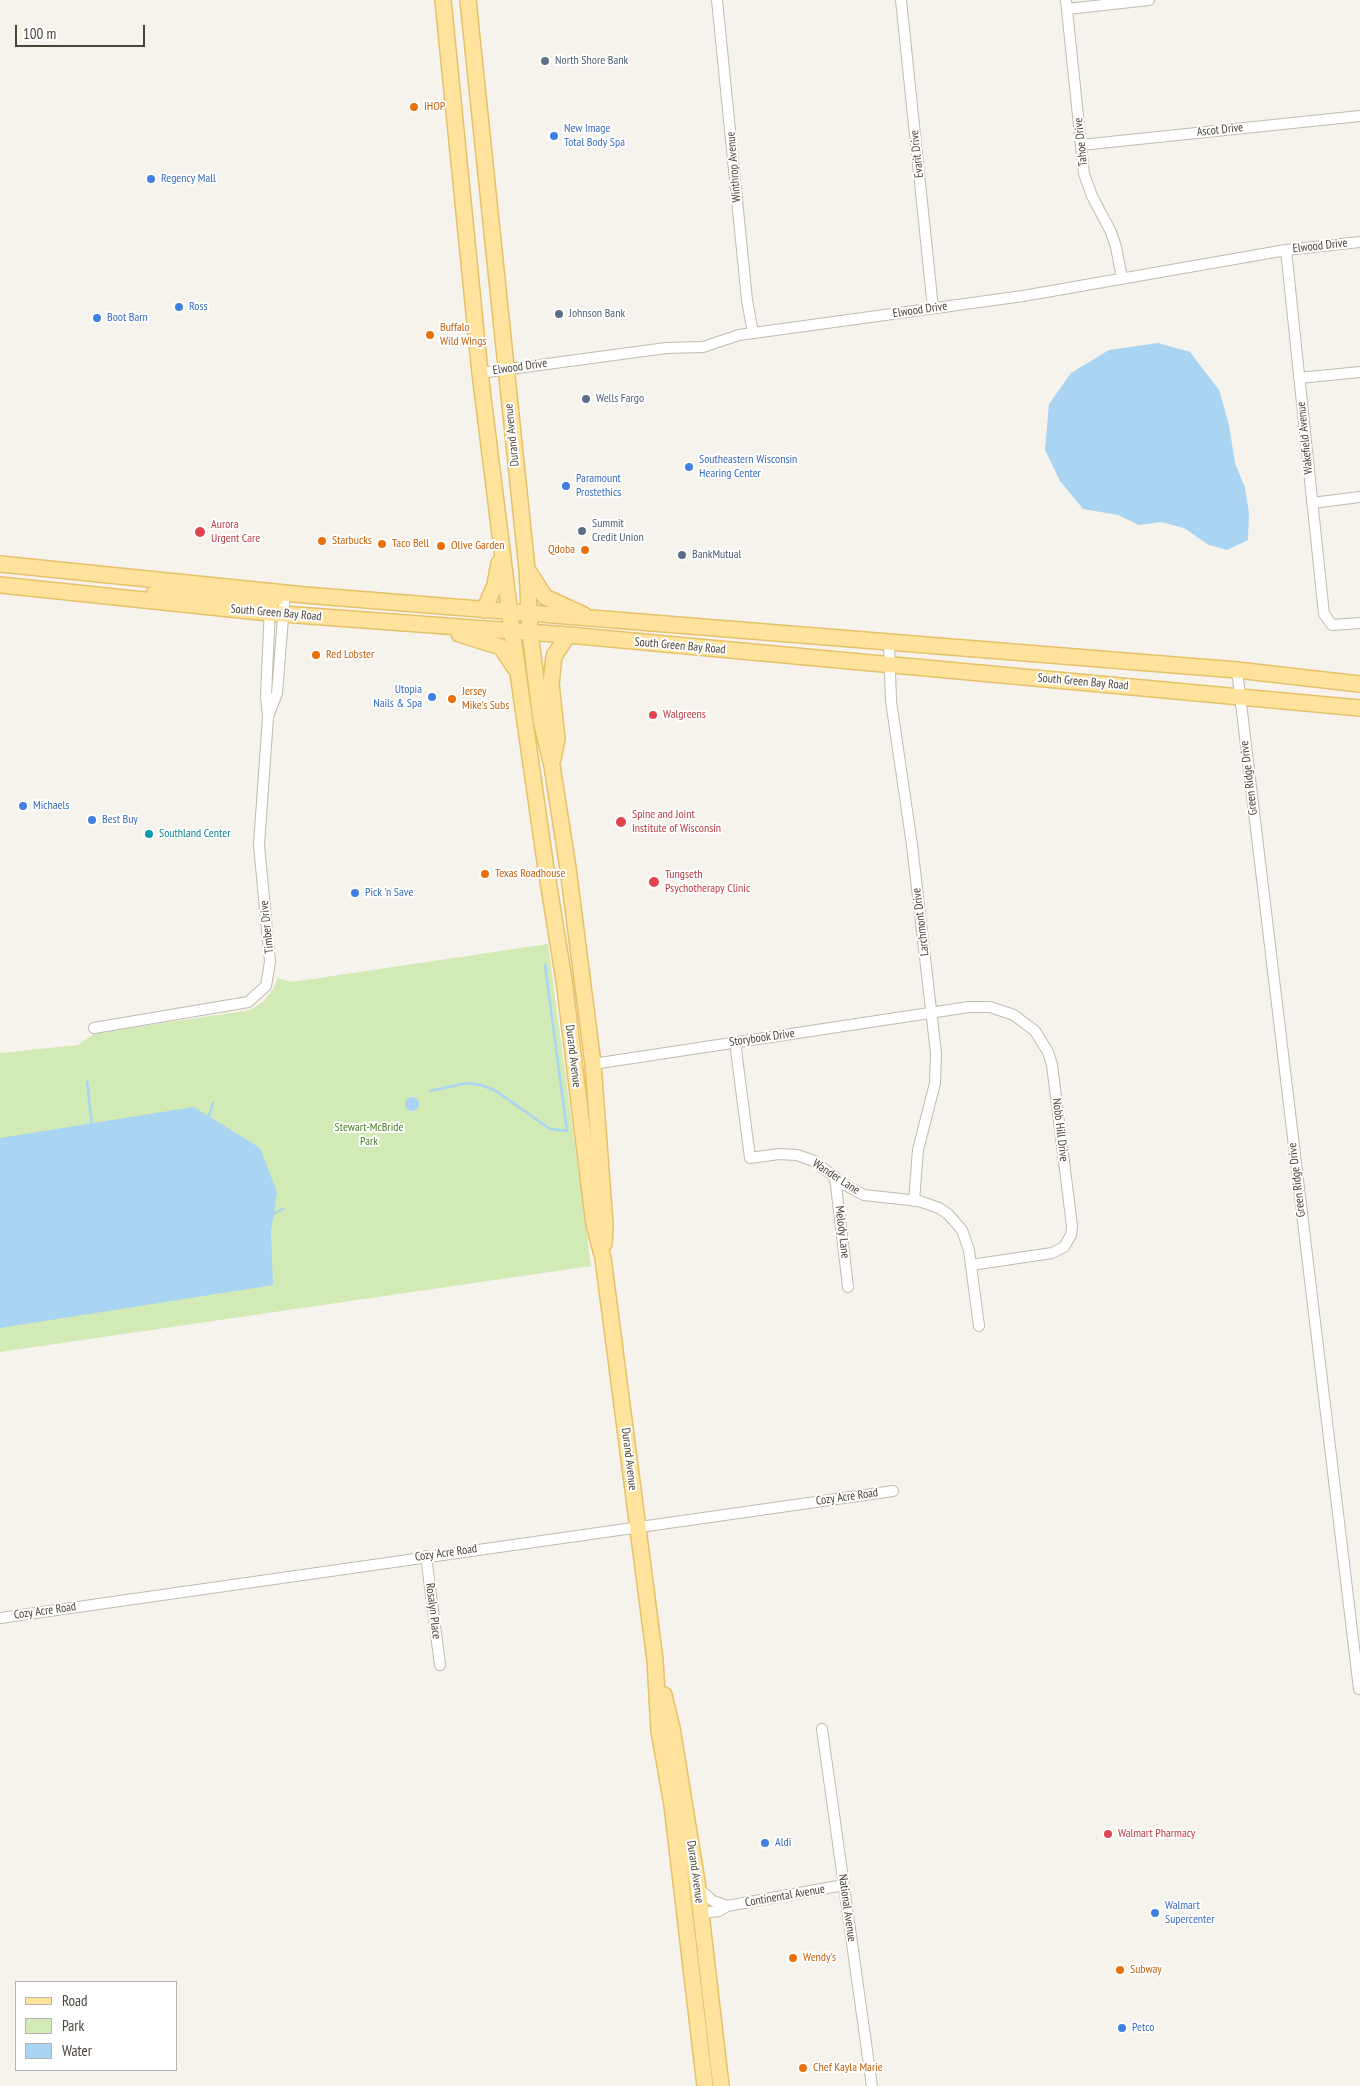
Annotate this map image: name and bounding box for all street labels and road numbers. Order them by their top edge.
street label: Tahoe Drive [1071,117,1091,167]
street label: Ascot Drive [1196,120,1244,140]
street label: Evarit Drive [907,129,927,179]
street label: Winthrop Avenue [724,131,744,203]
street label: Elwood Drive [1292,236,1348,256]
street label: Elwood Drive [892,299,948,321]
street label: Elwood Drive [492,356,548,378]
street label: Wakefield Avenue [1294,401,1316,475]
street label: Durand Avenue [502,403,522,467]
street label: South Green Bay Road [230,602,322,624]
street label: South Green Bay Road [634,635,726,657]
street label: South Green Bay Road [1037,671,1129,693]
street label: Green Ridge Drive [1237,740,1261,816]
street label: Larchmont Drive [910,887,932,957]
street label: Timber Drive [257,900,277,954]
street label: Durand Avenue [562,1024,584,1088]
street label: Storybook Drive [728,1026,796,1050]
street label: Nobb Hill Drive [1049,1098,1071,1162]
street label: Green Ridge Drive [1285,1142,1309,1218]
street label: Wander Lane [810,1156,862,1198]
street label: Melody Lane [832,1205,852,1259]
street label: Durand Avenue [618,1427,640,1491]
street label: Cozy Acre Road [815,1486,879,1508]
street label: Cozy Acre Road [414,1542,478,1564]
street label: Rosalyn Place [422,1582,444,1640]
street label: Cozy Acre Road [13,1600,77,1622]
street label: Durand Avenue [683,1840,707,1904]
street label: National Avenue [835,1873,859,1943]
street label: Continental Avenue [744,1882,826,1910]

